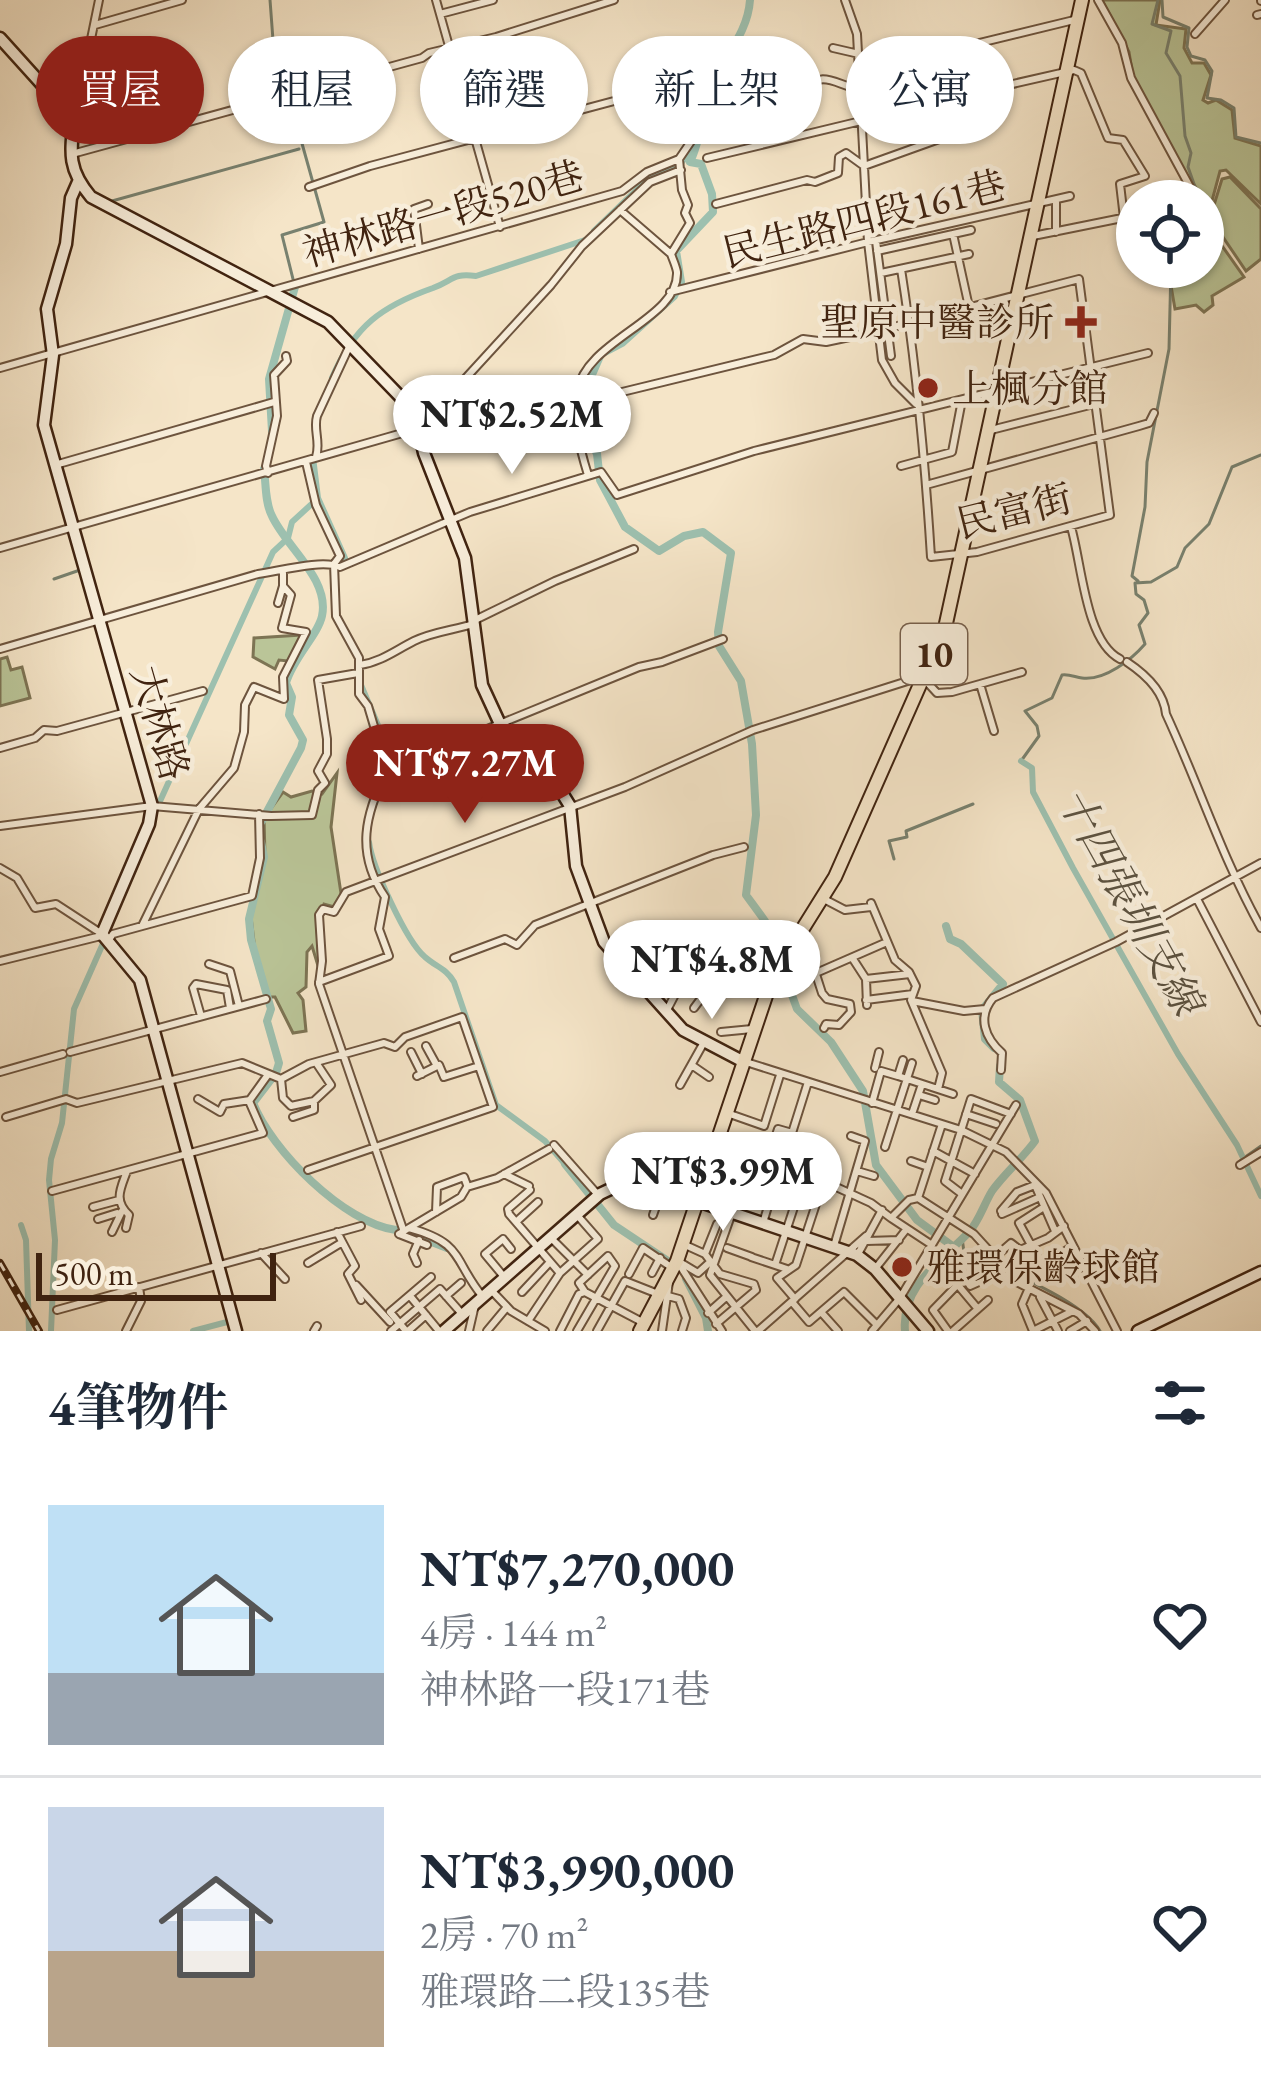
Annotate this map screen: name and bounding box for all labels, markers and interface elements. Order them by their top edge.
chip: 買屋 [36,36,204,144]
chip: 租屋 [228,36,396,144]
chip: 篩選 [420,36,588,144]
chip: 新上架 [612,36,822,144]
chip: 公寓 [846,36,1014,144]
street label: 神林路一段520巷 [297,149,589,279]
street label: 民生路四段161巷 [717,159,1011,279]
map controls [1116,180,1224,288]
button: locate [1116,180,1224,288]
place label: 聖原中醫診所 [820,297,1054,348]
marker: 聖原中醫診所 [1065,306,1097,338]
place label: 上楓分館 [952,363,1108,414]
pin: NT$2.52M [388,375,636,477]
marker: 上楓分館 [915,375,941,401]
text: NT$2.52M [420,388,604,439]
street label: 民富街 [951,472,1077,550]
road number: 10 [901,624,967,684]
street label: 大林路 [119,660,201,786]
pin: NT$7.27M [341,724,589,826]
text: NT$7.27M [373,737,557,788]
water label: 十四張圳支線 [1045,777,1217,1028]
pin: NT$4.8M [601,920,823,1022]
text: NT$4.8M [630,933,794,984]
pin: NT$3.99M [599,1132,847,1234]
text: NT$3.99M [631,1145,815,1196]
place label: 雅環保齡球館 [926,1242,1160,1293]
scale bar [36,1247,276,1300]
text: 500 m [54,1252,134,1295]
marker: 雅環保齡球館 [889,1254,915,1280]
icon: filters [1147,1370,1213,1436]
text: 4筆物件 [48,1374,228,1440]
text: NT$7,270,000 [420,1535,734,1601]
icon: home [144,1553,288,1697]
icon: heart [1147,1592,1213,1658]
text: 4房 · 144 m² [420,1607,607,1658]
text: 神林路一段171巷 [420,1664,710,1715]
text: NT$3,990,000 [420,1837,734,1903]
icon: home [144,1855,288,1999]
icon: heart [1147,1894,1213,1960]
text: 2房 · 70 m² [420,1909,588,1960]
text: 雅環路二段135巷 [420,1966,710,2017]

